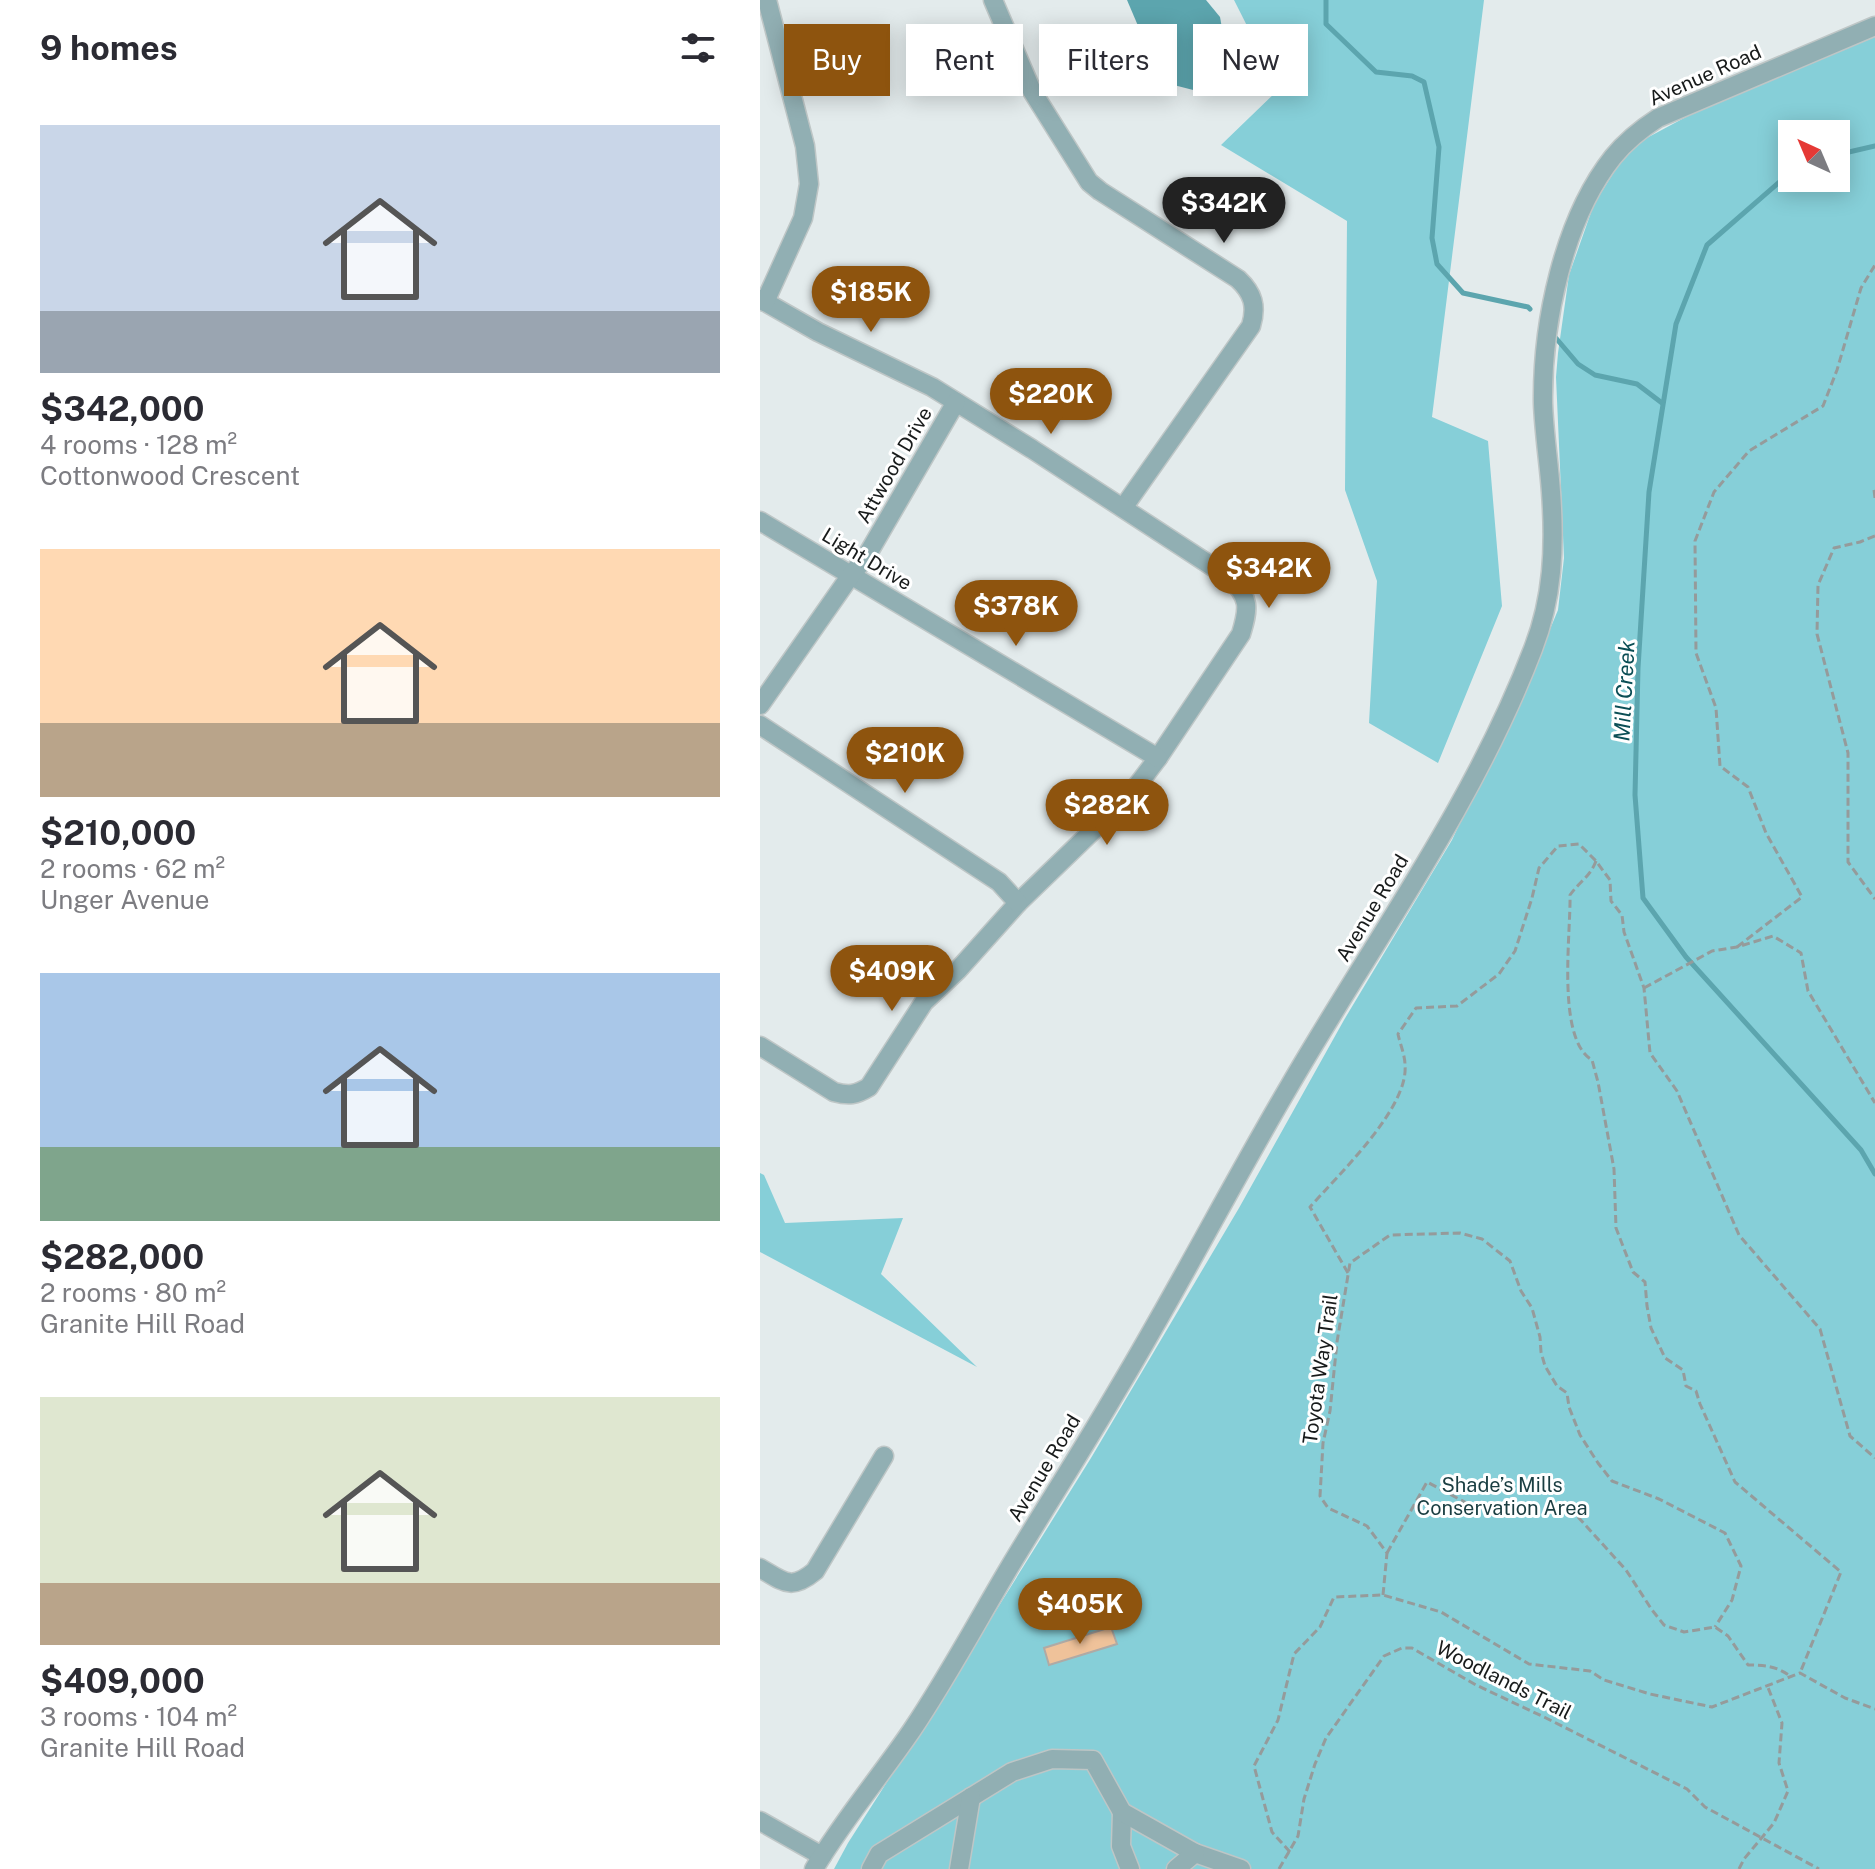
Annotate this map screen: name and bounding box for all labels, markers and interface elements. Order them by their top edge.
chip: Buy [784,24,890,96]
chip: Rent [906,24,1023,96]
chip: Filters [1039,24,1177,96]
chip: New [1193,24,1308,96]
icon: filters [676,26,720,70]
text: 9 homes [40,28,178,68]
street label: Avenue Road [1645,39,1765,111]
north arrow [1778,120,1850,192]
map controls [1778,120,1850,192]
icon: home [308,177,452,321]
pin: $342K [1168,177,1280,245]
text: $342K [1180,187,1268,218]
pin: $185K [815,266,927,334]
text: $185K [830,276,912,307]
pin: $220K [995,368,1107,436]
text: $220K [1008,378,1094,409]
text: $342,000 [40,389,204,429]
street label: Attwood Drive [851,403,937,527]
text: 4 rooms · 128 m² [40,429,237,460]
text: Cottonwood Crescent [40,460,300,491]
street label: Light Drive [818,523,916,595]
pin: $342K [1213,542,1325,610]
text: $342K [1225,552,1313,583]
pin: $378K [960,580,1072,648]
text: $378K [973,590,1059,621]
icon: home [308,601,452,745]
water label: Mill Creek [1608,640,1640,742]
pin: $210K [849,727,961,795]
text: $210K [865,737,945,768]
pin: $282K [1051,779,1163,847]
text: $282K [1064,789,1150,820]
text: $210,000 [40,813,196,853]
street label: Avenue Road [1331,850,1413,966]
text: 2 rooms · 62 m² [40,853,225,884]
text: Unger Avenue [40,884,209,915]
pin: $409K [836,945,948,1013]
text: $409K [848,955,936,986]
icon: home [308,1025,452,1169]
text: $282,000 [40,1237,204,1277]
text: 2 rooms · 80 m² [40,1277,226,1308]
street label: Toyota Way Trail [1298,1292,1342,1446]
text: Granite Hill Road [40,1308,245,1339]
street label: Avenue Road [1003,1410,1085,1526]
icon: home [308,1449,452,1593]
park label: Shade’s Mills Conservation Area [1416,1473,1588,1520]
pin: $405K [1024,1578,1136,1646]
text: $405K [1036,1588,1124,1619]
street label: Woodlands Trail [1432,1635,1576,1725]
text: $409,000 [40,1661,205,1701]
text: 3 rooms · 104 m² [40,1701,237,1732]
text: Granite Hill Road [40,1732,245,1763]

